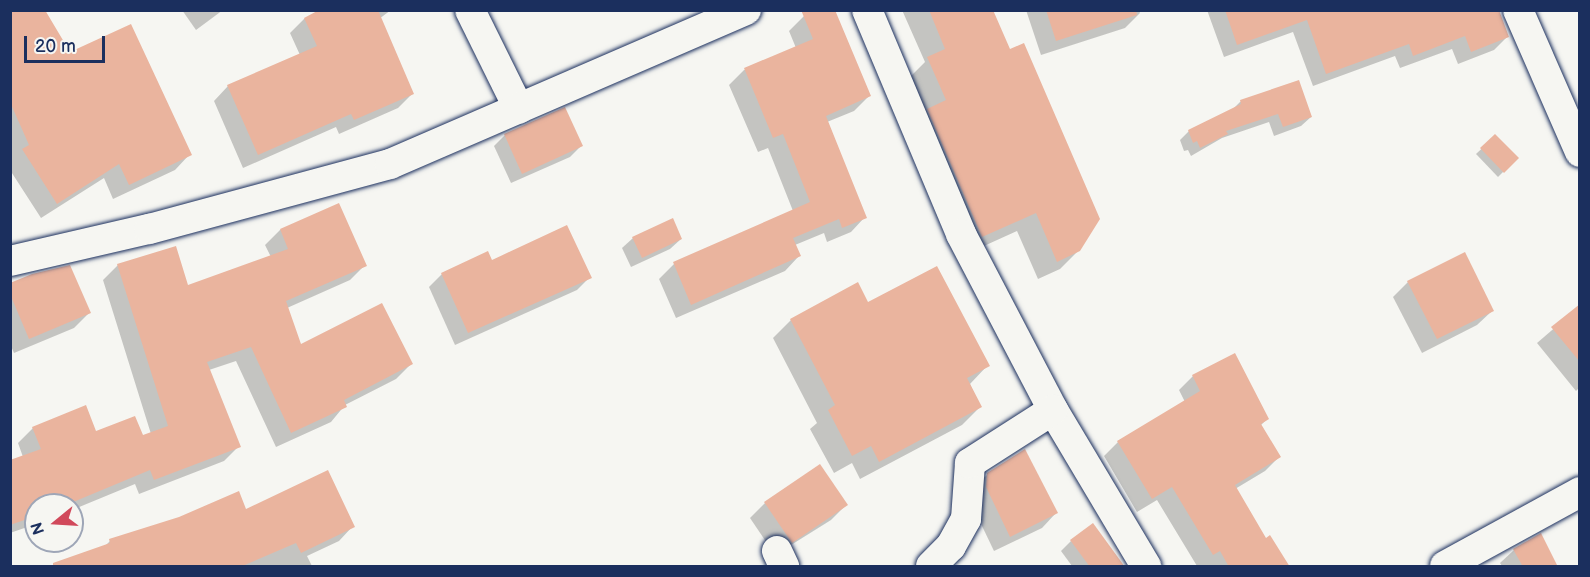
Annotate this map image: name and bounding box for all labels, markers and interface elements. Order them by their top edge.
scale bar [27,24,108,62]
text: 20 m [35,36,76,57]
north arrow [24,493,84,553]
text: N [27,519,49,537]

